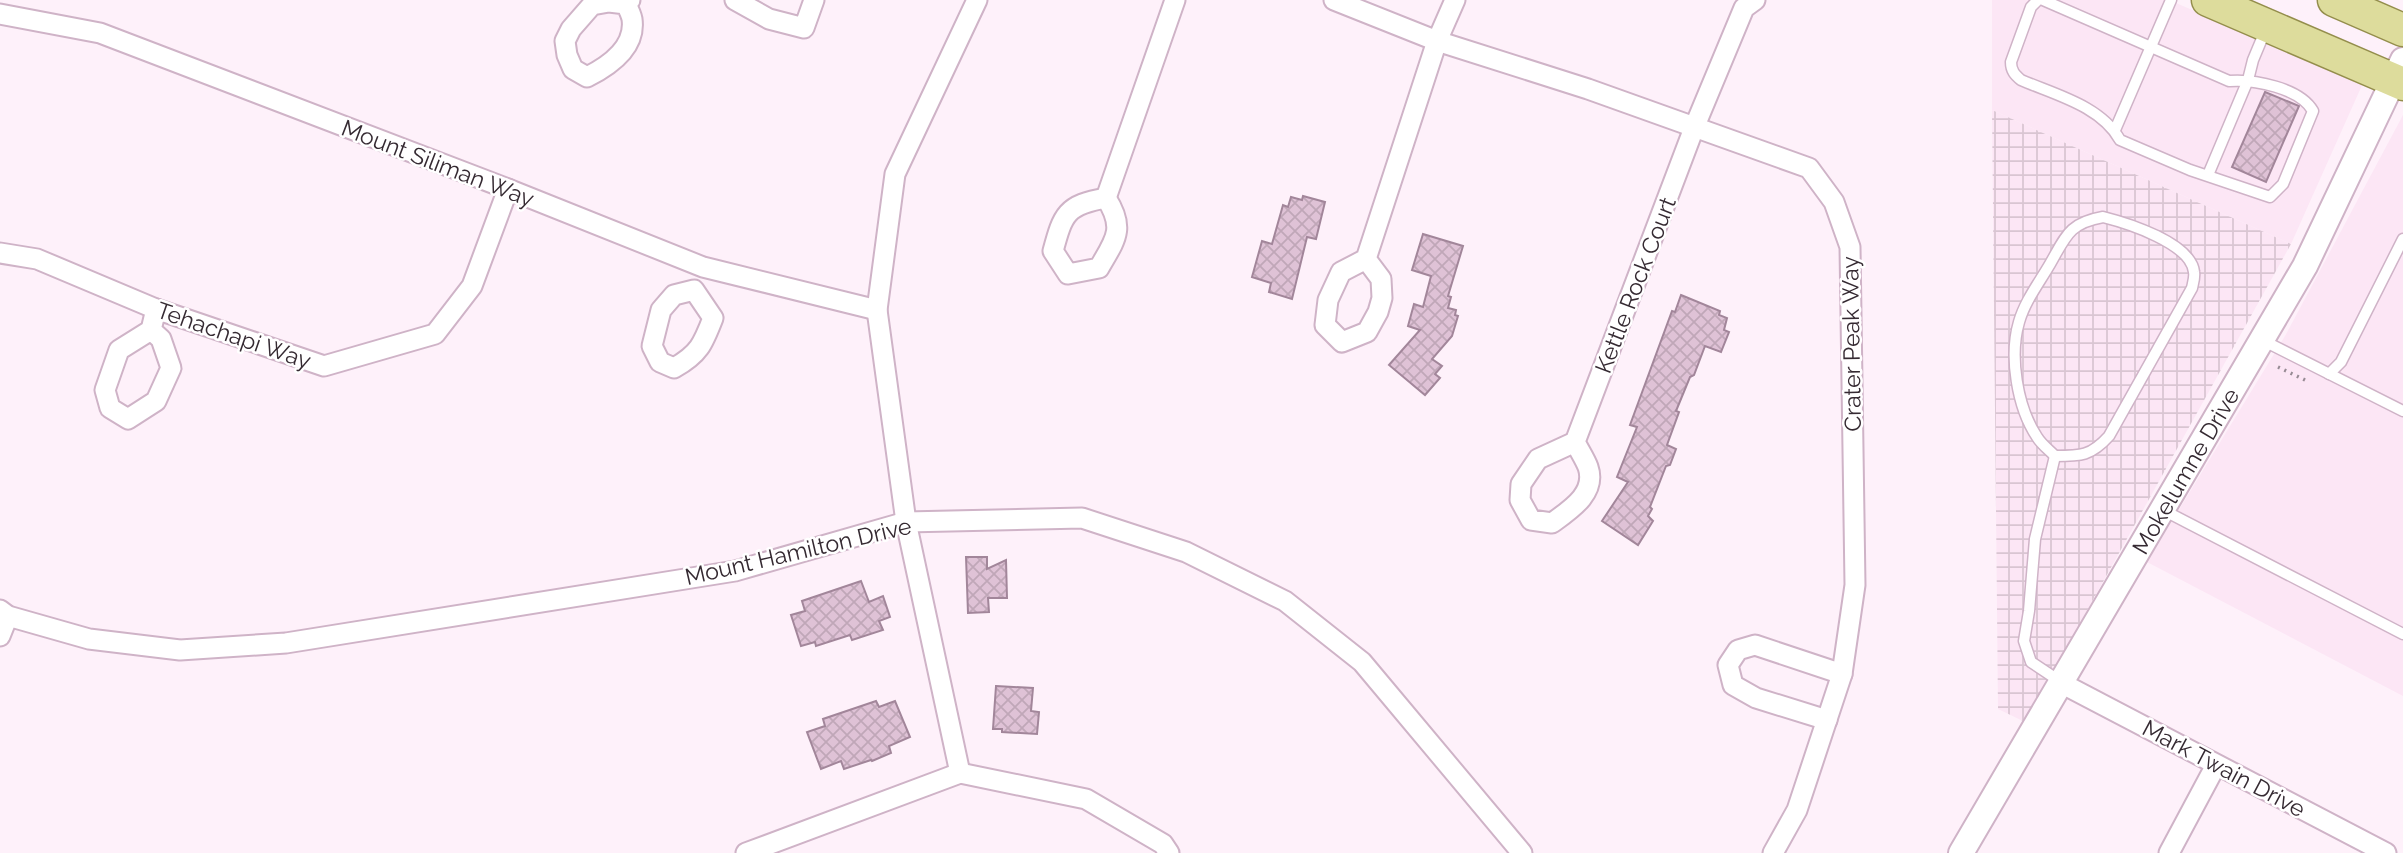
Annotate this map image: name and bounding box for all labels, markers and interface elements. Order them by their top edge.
street label: Mount Siliman Way [338,114,538,212]
street label: Kettle Rock Court [1589,193,1681,377]
street label: Crater Peak Way [1836,256,1866,432]
street label: Tehachapi Way [153,296,315,374]
street label: Mokelumne Drive [2126,383,2244,559]
street label: Mount Hamilton Drive [682,512,914,590]
street label: Mark Twain Drive [2138,714,2310,822]

